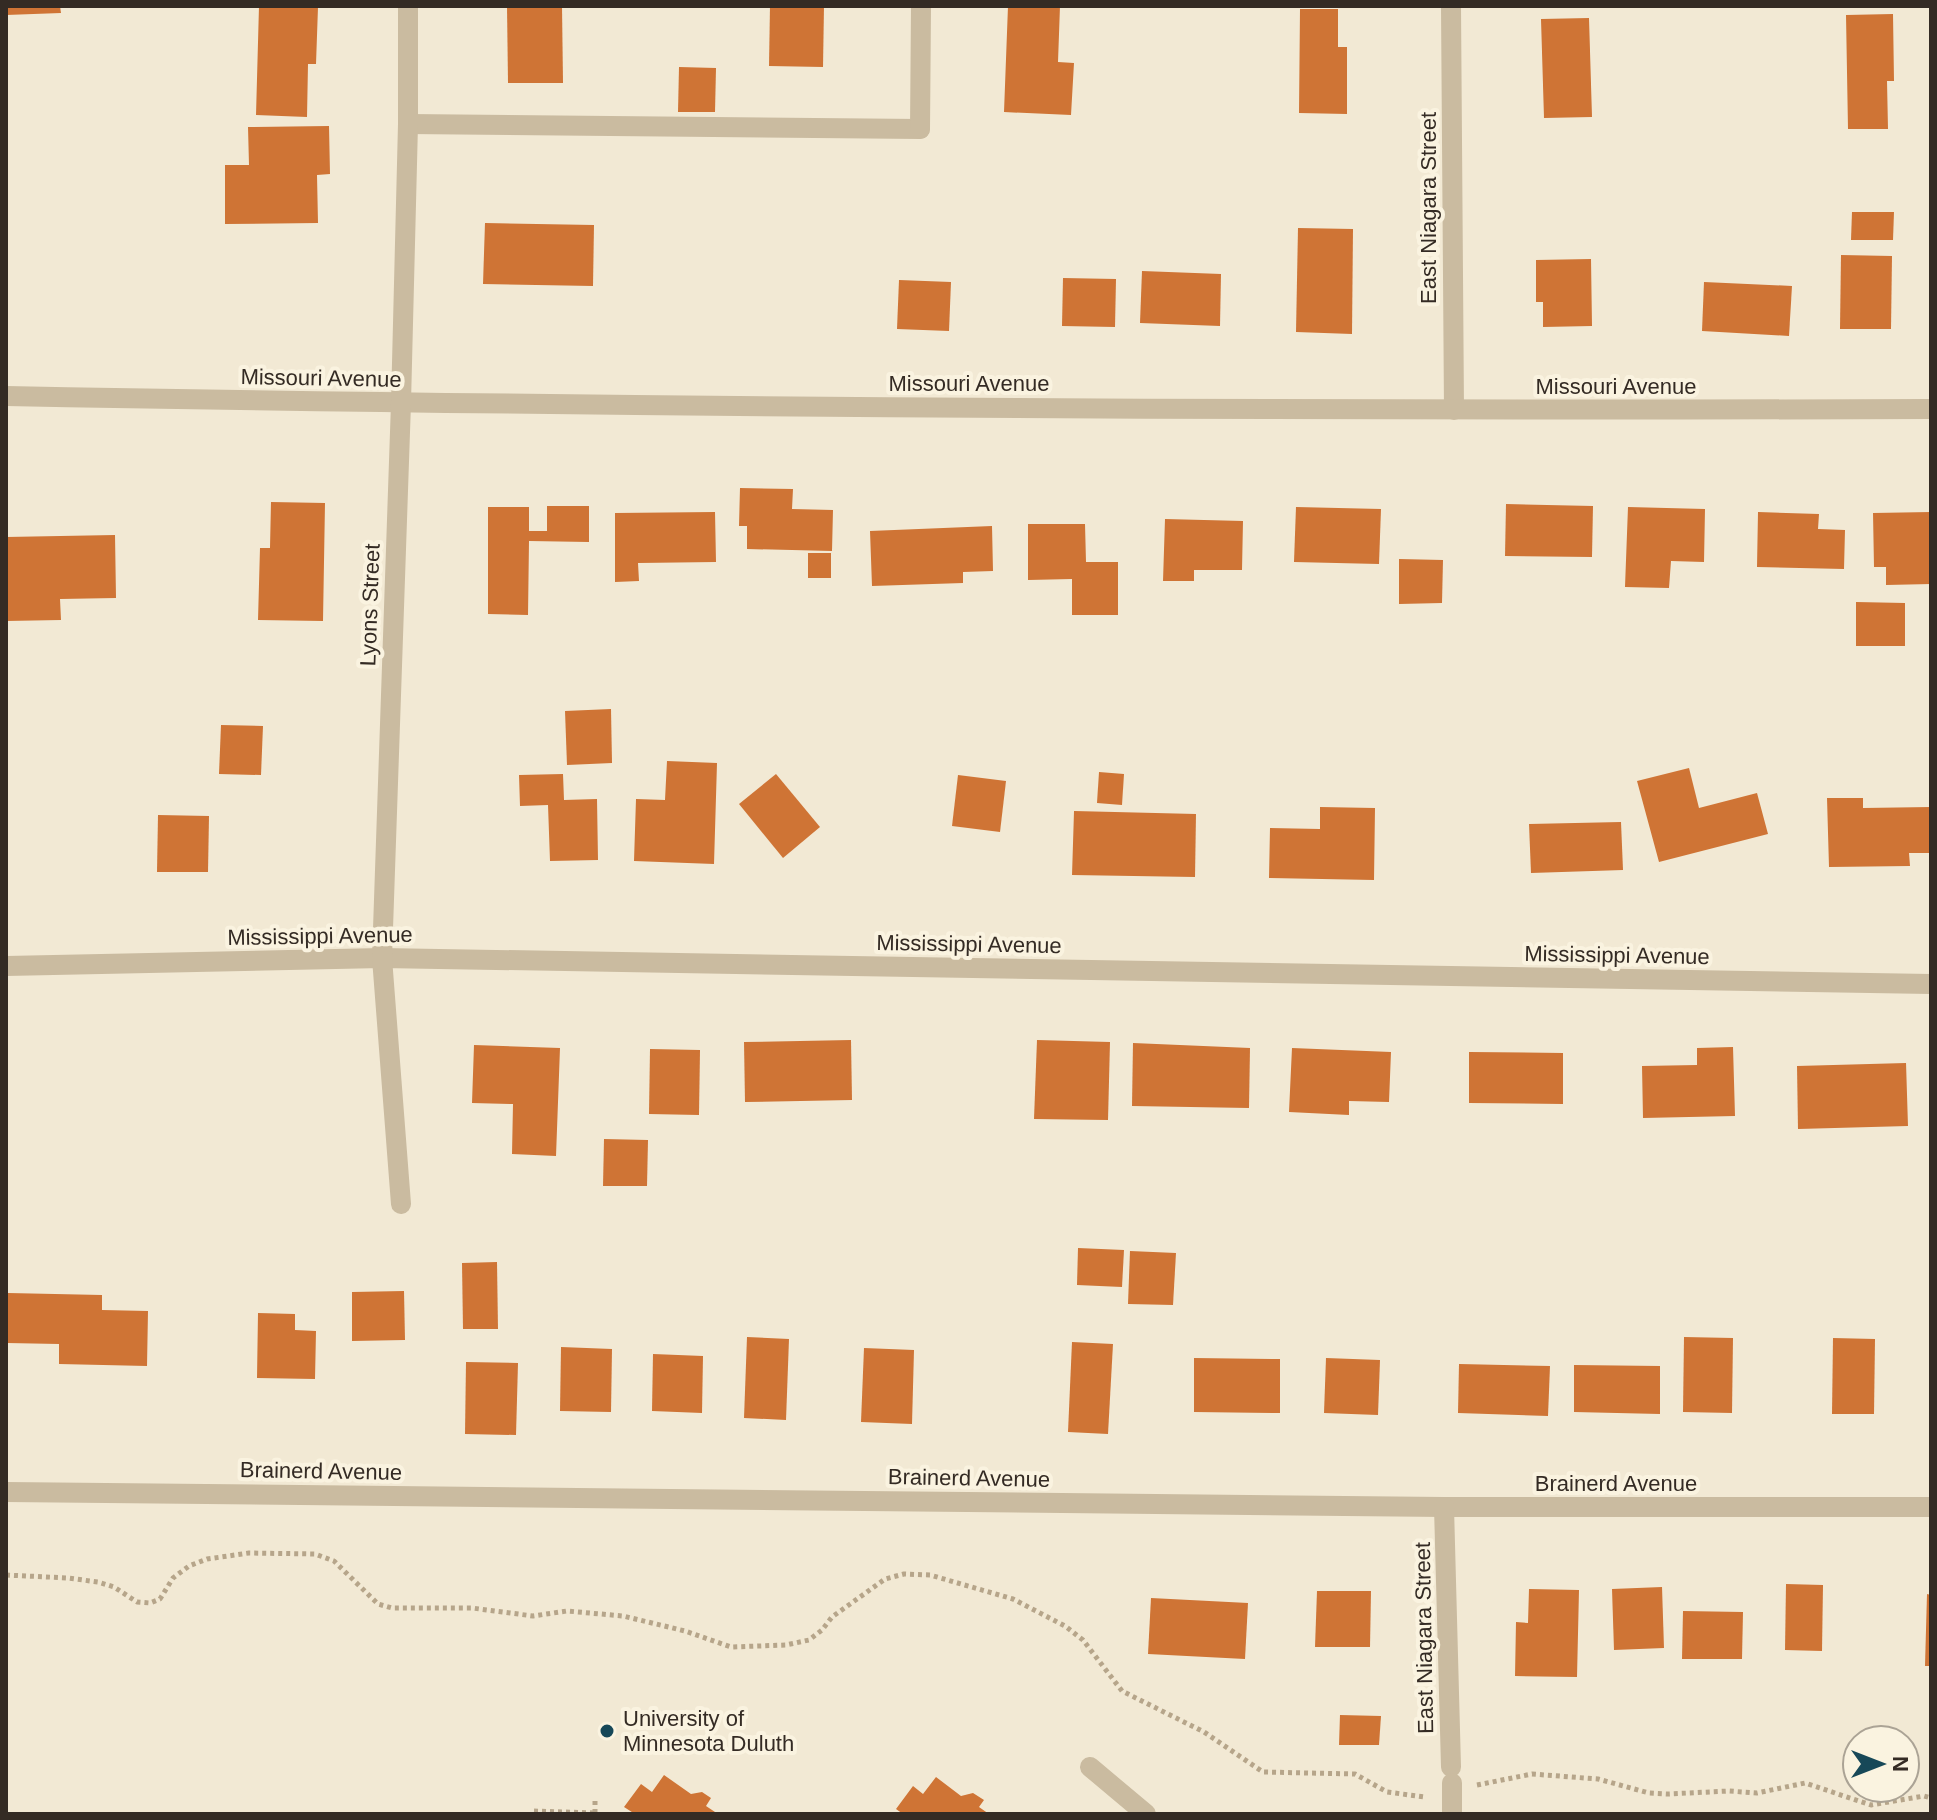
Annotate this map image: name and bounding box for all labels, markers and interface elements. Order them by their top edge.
street label: East Niagara Street [1416,112,1441,304]
street label: Missouri Avenue [240,364,402,392]
street label: Missouri Avenue [888,371,1050,396]
street label: Missouri Avenue [1535,374,1697,399]
street label: Lyons Street [355,543,385,667]
street label: Mississippi Avenue [227,922,413,950]
street label: Mississippi Avenue [876,930,1062,958]
street label: Mississippi Avenue [1524,941,1710,969]
street label: Brainerd Avenue [240,1457,402,1485]
street label: Brainerd Avenue [888,1464,1050,1492]
street label: Brainerd Avenue [1535,1471,1697,1496]
street label: East Niagara Street [1410,1542,1438,1734]
place label: University of Minnesota Duluth [623,1706,794,1756]
marker: University of Minnesota Duluth [598,1722,616,1740]
north arrow [1841,1724,1921,1804]
text: N [1888,1756,1913,1772]

